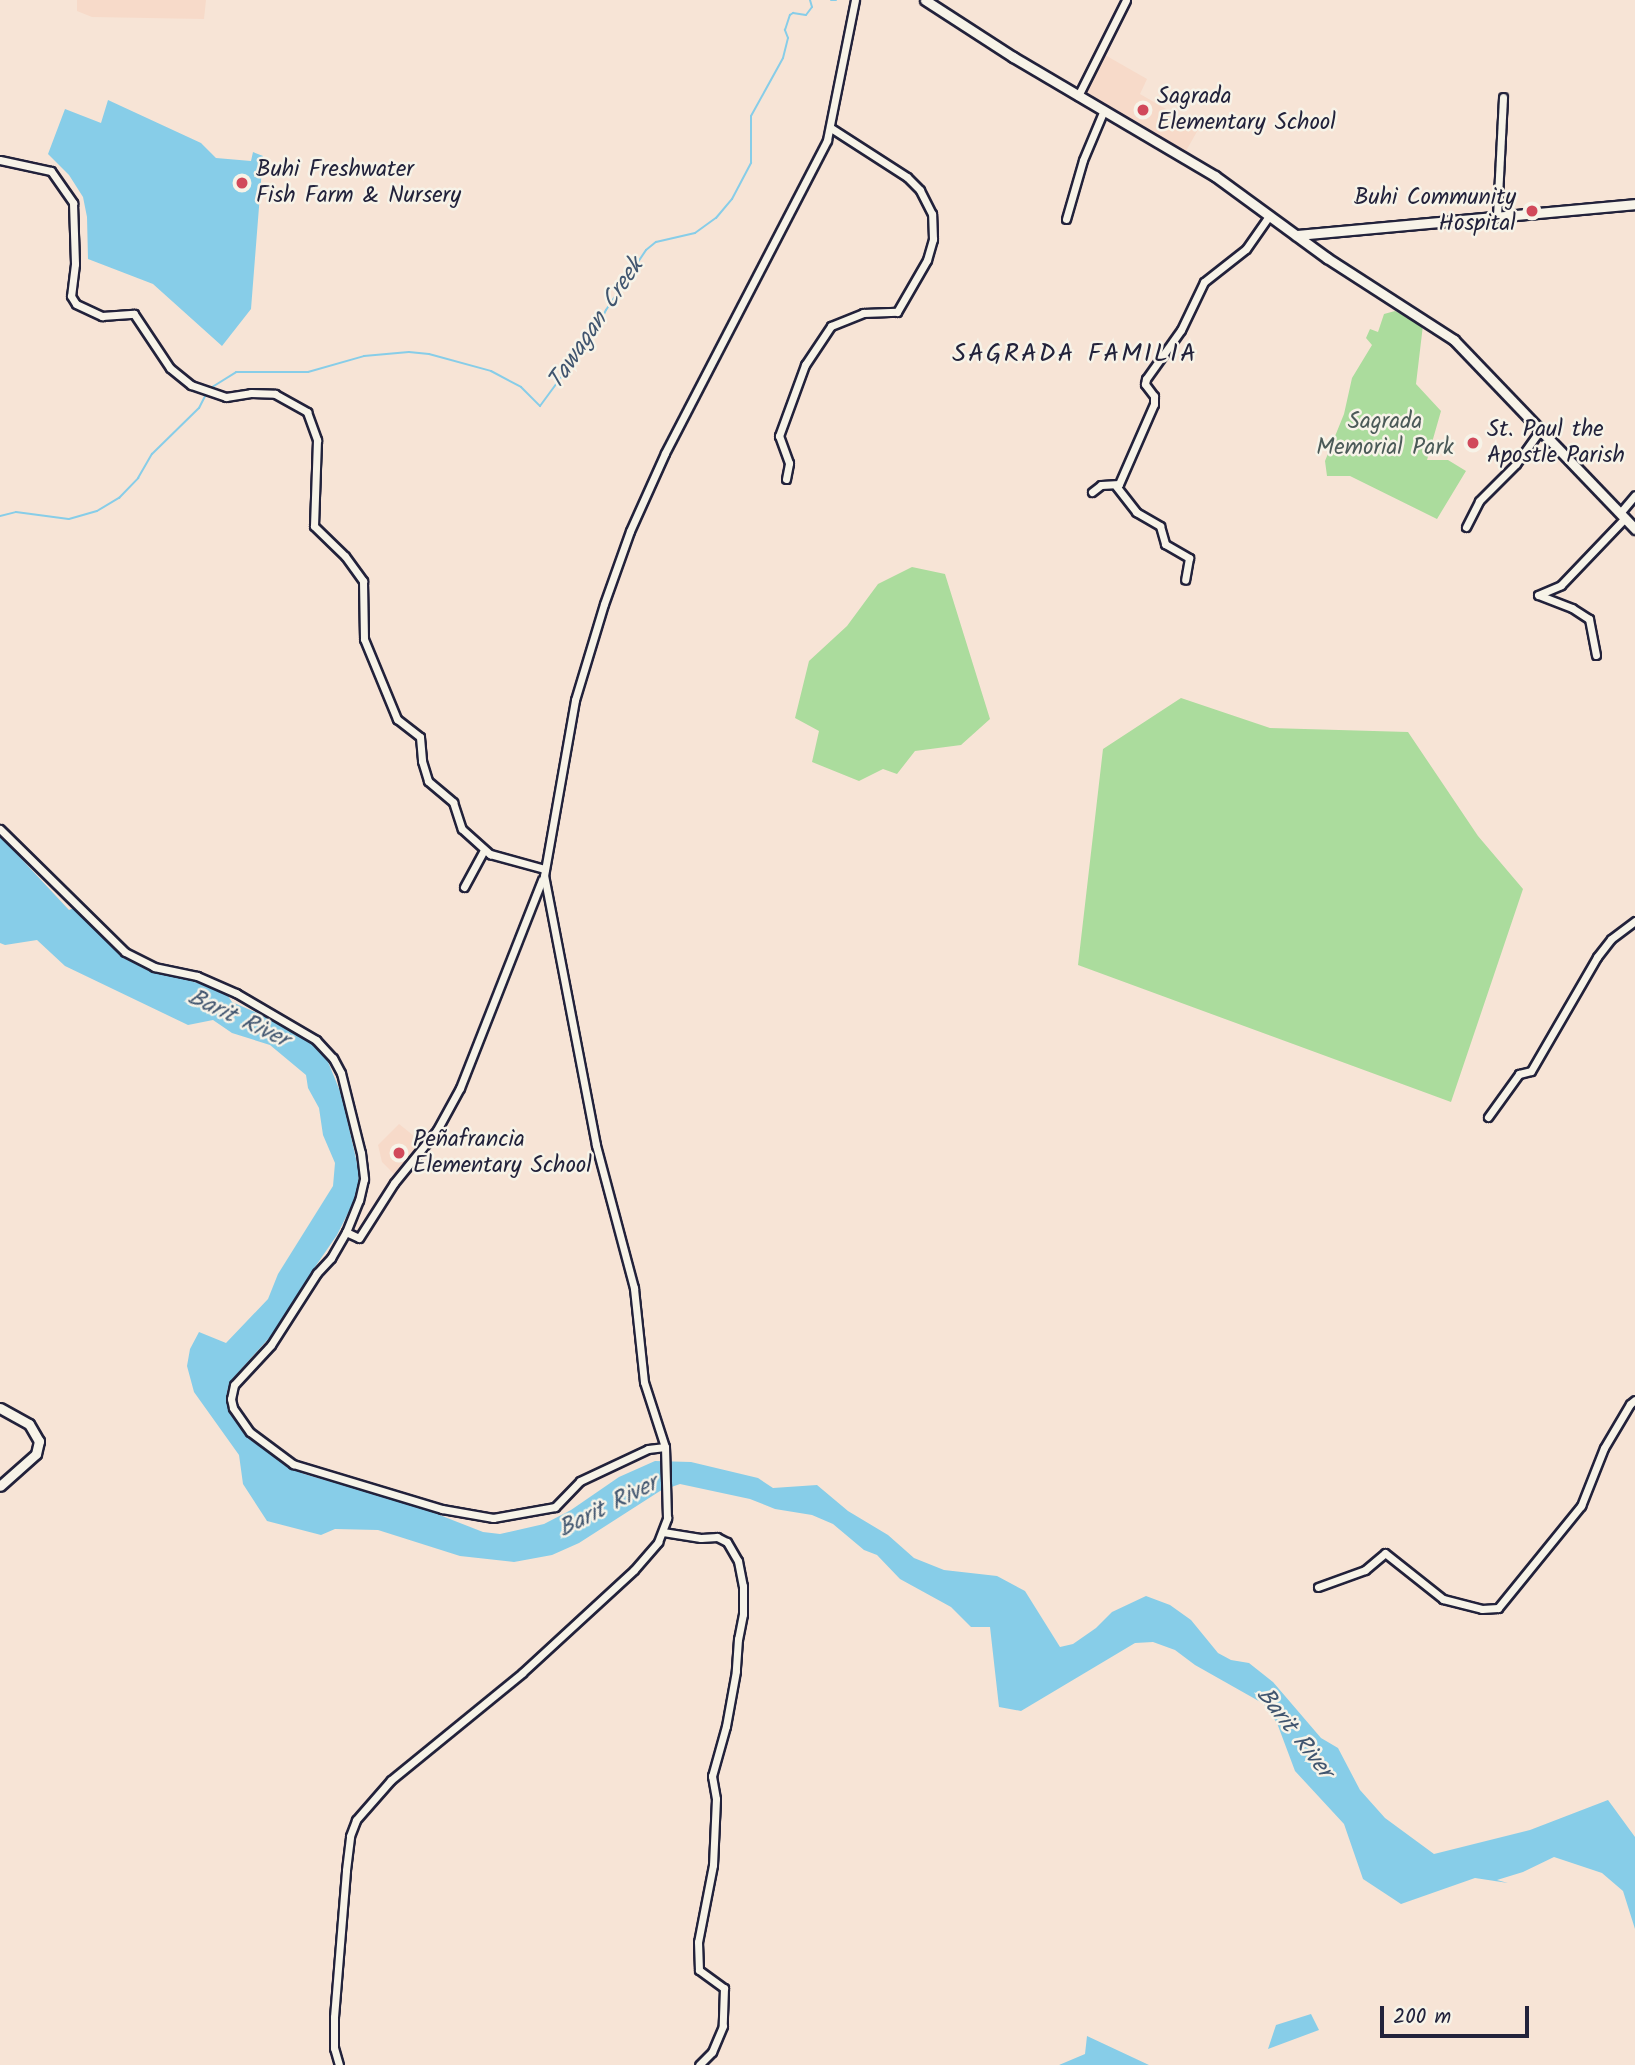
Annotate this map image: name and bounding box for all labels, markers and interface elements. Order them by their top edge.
place label: Sagrada Elementary School [1157,83,1336,137]
marker: Sagrada Elementary School [1135,102,1151,118]
place label: Buhi Freshwater Fish Farm & Nursery [256,156,461,210]
marker: Buhi Freshwater Fish Farm & Nursery [234,175,250,191]
place label: Buhi Community Hospital [1354,184,1516,238]
marker: Buhi Community Hospital [1522,201,1542,221]
water label: Tawagan Creek [542,253,650,395]
district label: SAGRADA FAMILIA [954,339,1196,371]
park label: Sagrada Memorial Park [1316,408,1454,462]
place label: St. Paul the Apostle Parish [1487,416,1625,470]
marker: St. Paul the Apostle Parish [1465,435,1481,451]
water label: Barit River [183,983,293,1055]
place label: Peñafrancia Elementary School [413,1126,592,1180]
marker: Peñafrancia Elementary School [391,1145,407,1161]
water label: Barit River [553,1470,663,1544]
water label: Barit River [1249,1682,1339,1784]
scale bar [1383,1992,1532,2036]
text: 200 m [1393,2001,1451,2034]

